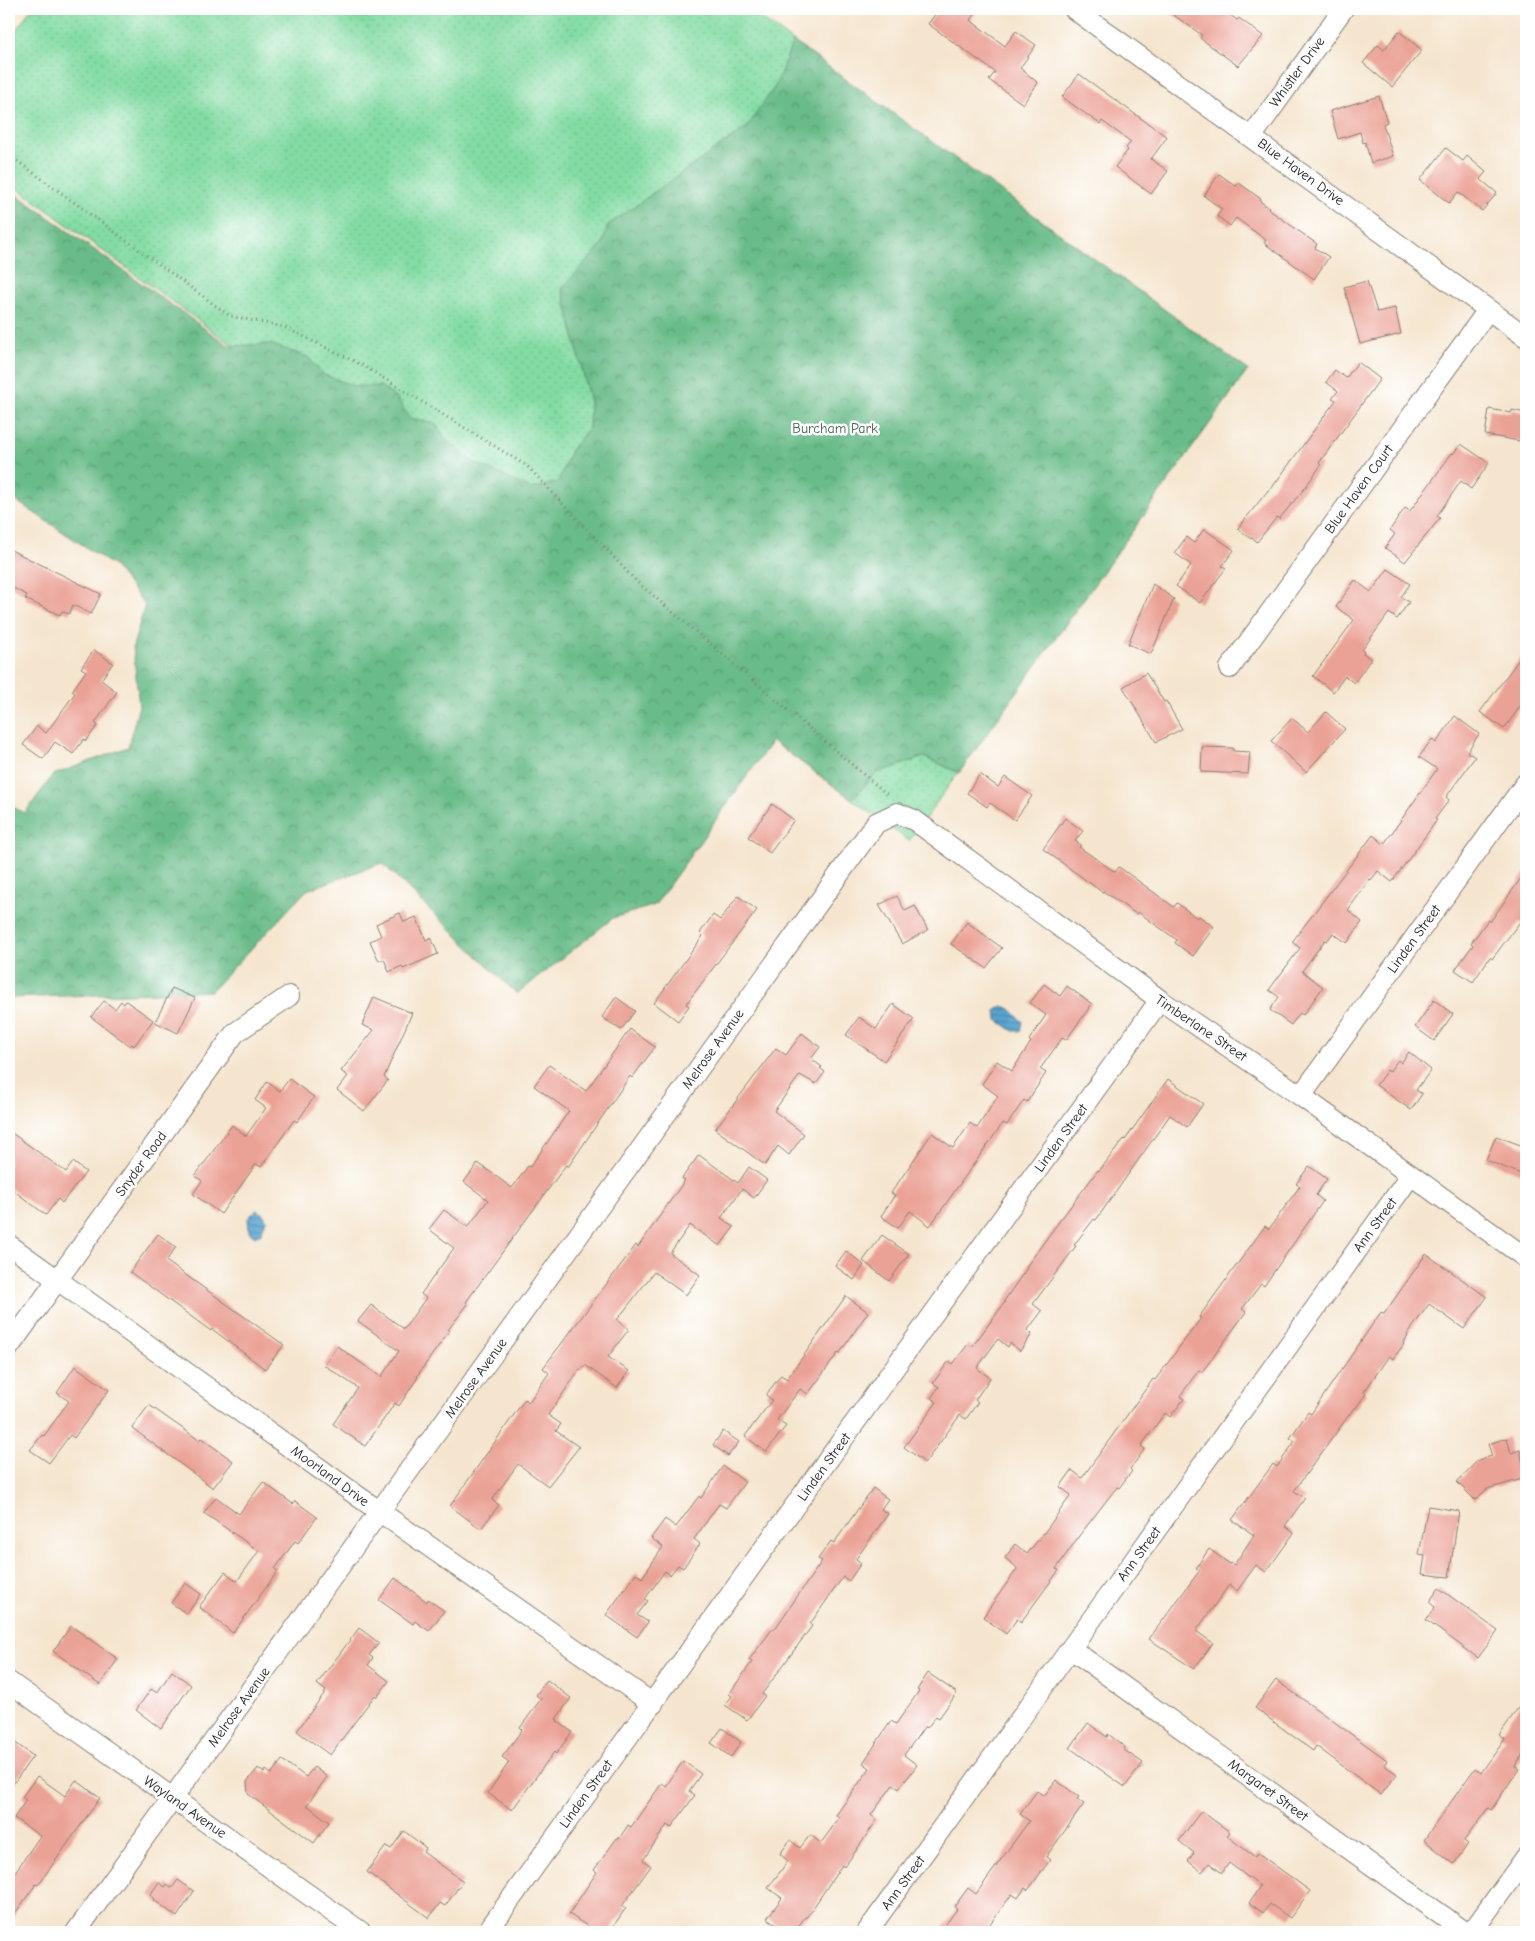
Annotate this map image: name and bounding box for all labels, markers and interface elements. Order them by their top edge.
street label: Whistler Drive [1266,33,1328,111]
street label: Blue Haven Drive [1254,135,1348,209]
park label: Burcham Park [792,420,878,437]
street label: Blue Haven Court [1321,440,1398,537]
street label: Linden Street [1384,901,1445,976]
street label: Timberlane Street [1152,991,1251,1065]
street label: Melrose Avenue [678,1006,748,1092]
street label: Linden Street [1031,1100,1092,1175]
street label: Snyder Road [112,1128,170,1200]
street label: Ann Street [1350,1194,1401,1256]
street label: Melrose Avenue [441,1335,511,1421]
street label: Linden Street [794,1429,855,1504]
street label: Moorland Drive [288,1442,372,1510]
street label: Ann Street [1114,1523,1165,1585]
street label: Melrose Avenue [204,1664,274,1750]
street label: Margaret Street [1225,1755,1312,1825]
street label: Linden Street [556,1756,617,1831]
street label: Wayland Avenue [140,1772,230,1842]
street label: Ann Street [878,1852,929,1914]

